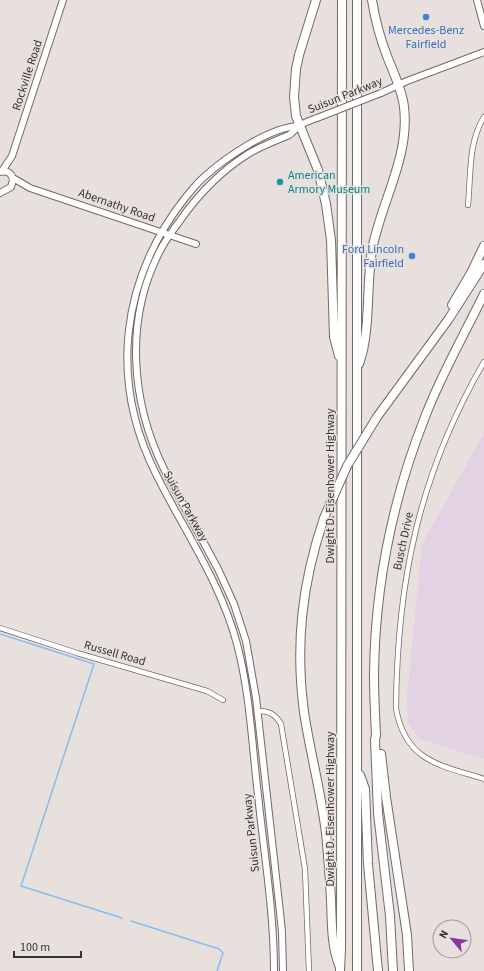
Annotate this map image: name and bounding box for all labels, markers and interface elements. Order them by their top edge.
marker: Mercedes-Benz Fairfield [421,12,431,22]
place label: Mercedes-Benz Fairfield [388,22,464,53]
street label: Rockville Road [8,38,47,113]
street label: Suisun Parkway [305,73,385,118]
place label: American Armory Museum [288,167,370,198]
marker: American Armory Museum [275,177,285,187]
street label: Abernathy Road [76,184,157,227]
place label: Ford Lincoln Fairfield [342,241,404,272]
marker: Ford Lincoln Fairfield [407,251,417,261]
street label: Dwight D. Eisenhower Highway [322,408,339,564]
street label: Suisun Parkway [159,468,212,545]
street label: Busch Drive [389,510,418,572]
street label: Russell Road [82,637,148,670]
street label: Dwight D. Eisenhower Highway [322,731,339,887]
street label: Suisun Parkway [239,792,264,873]
north arrow [432,919,472,959]
text: N [435,928,452,941]
scale bar [14,933,81,959]
text: 100 m [20,939,50,956]

